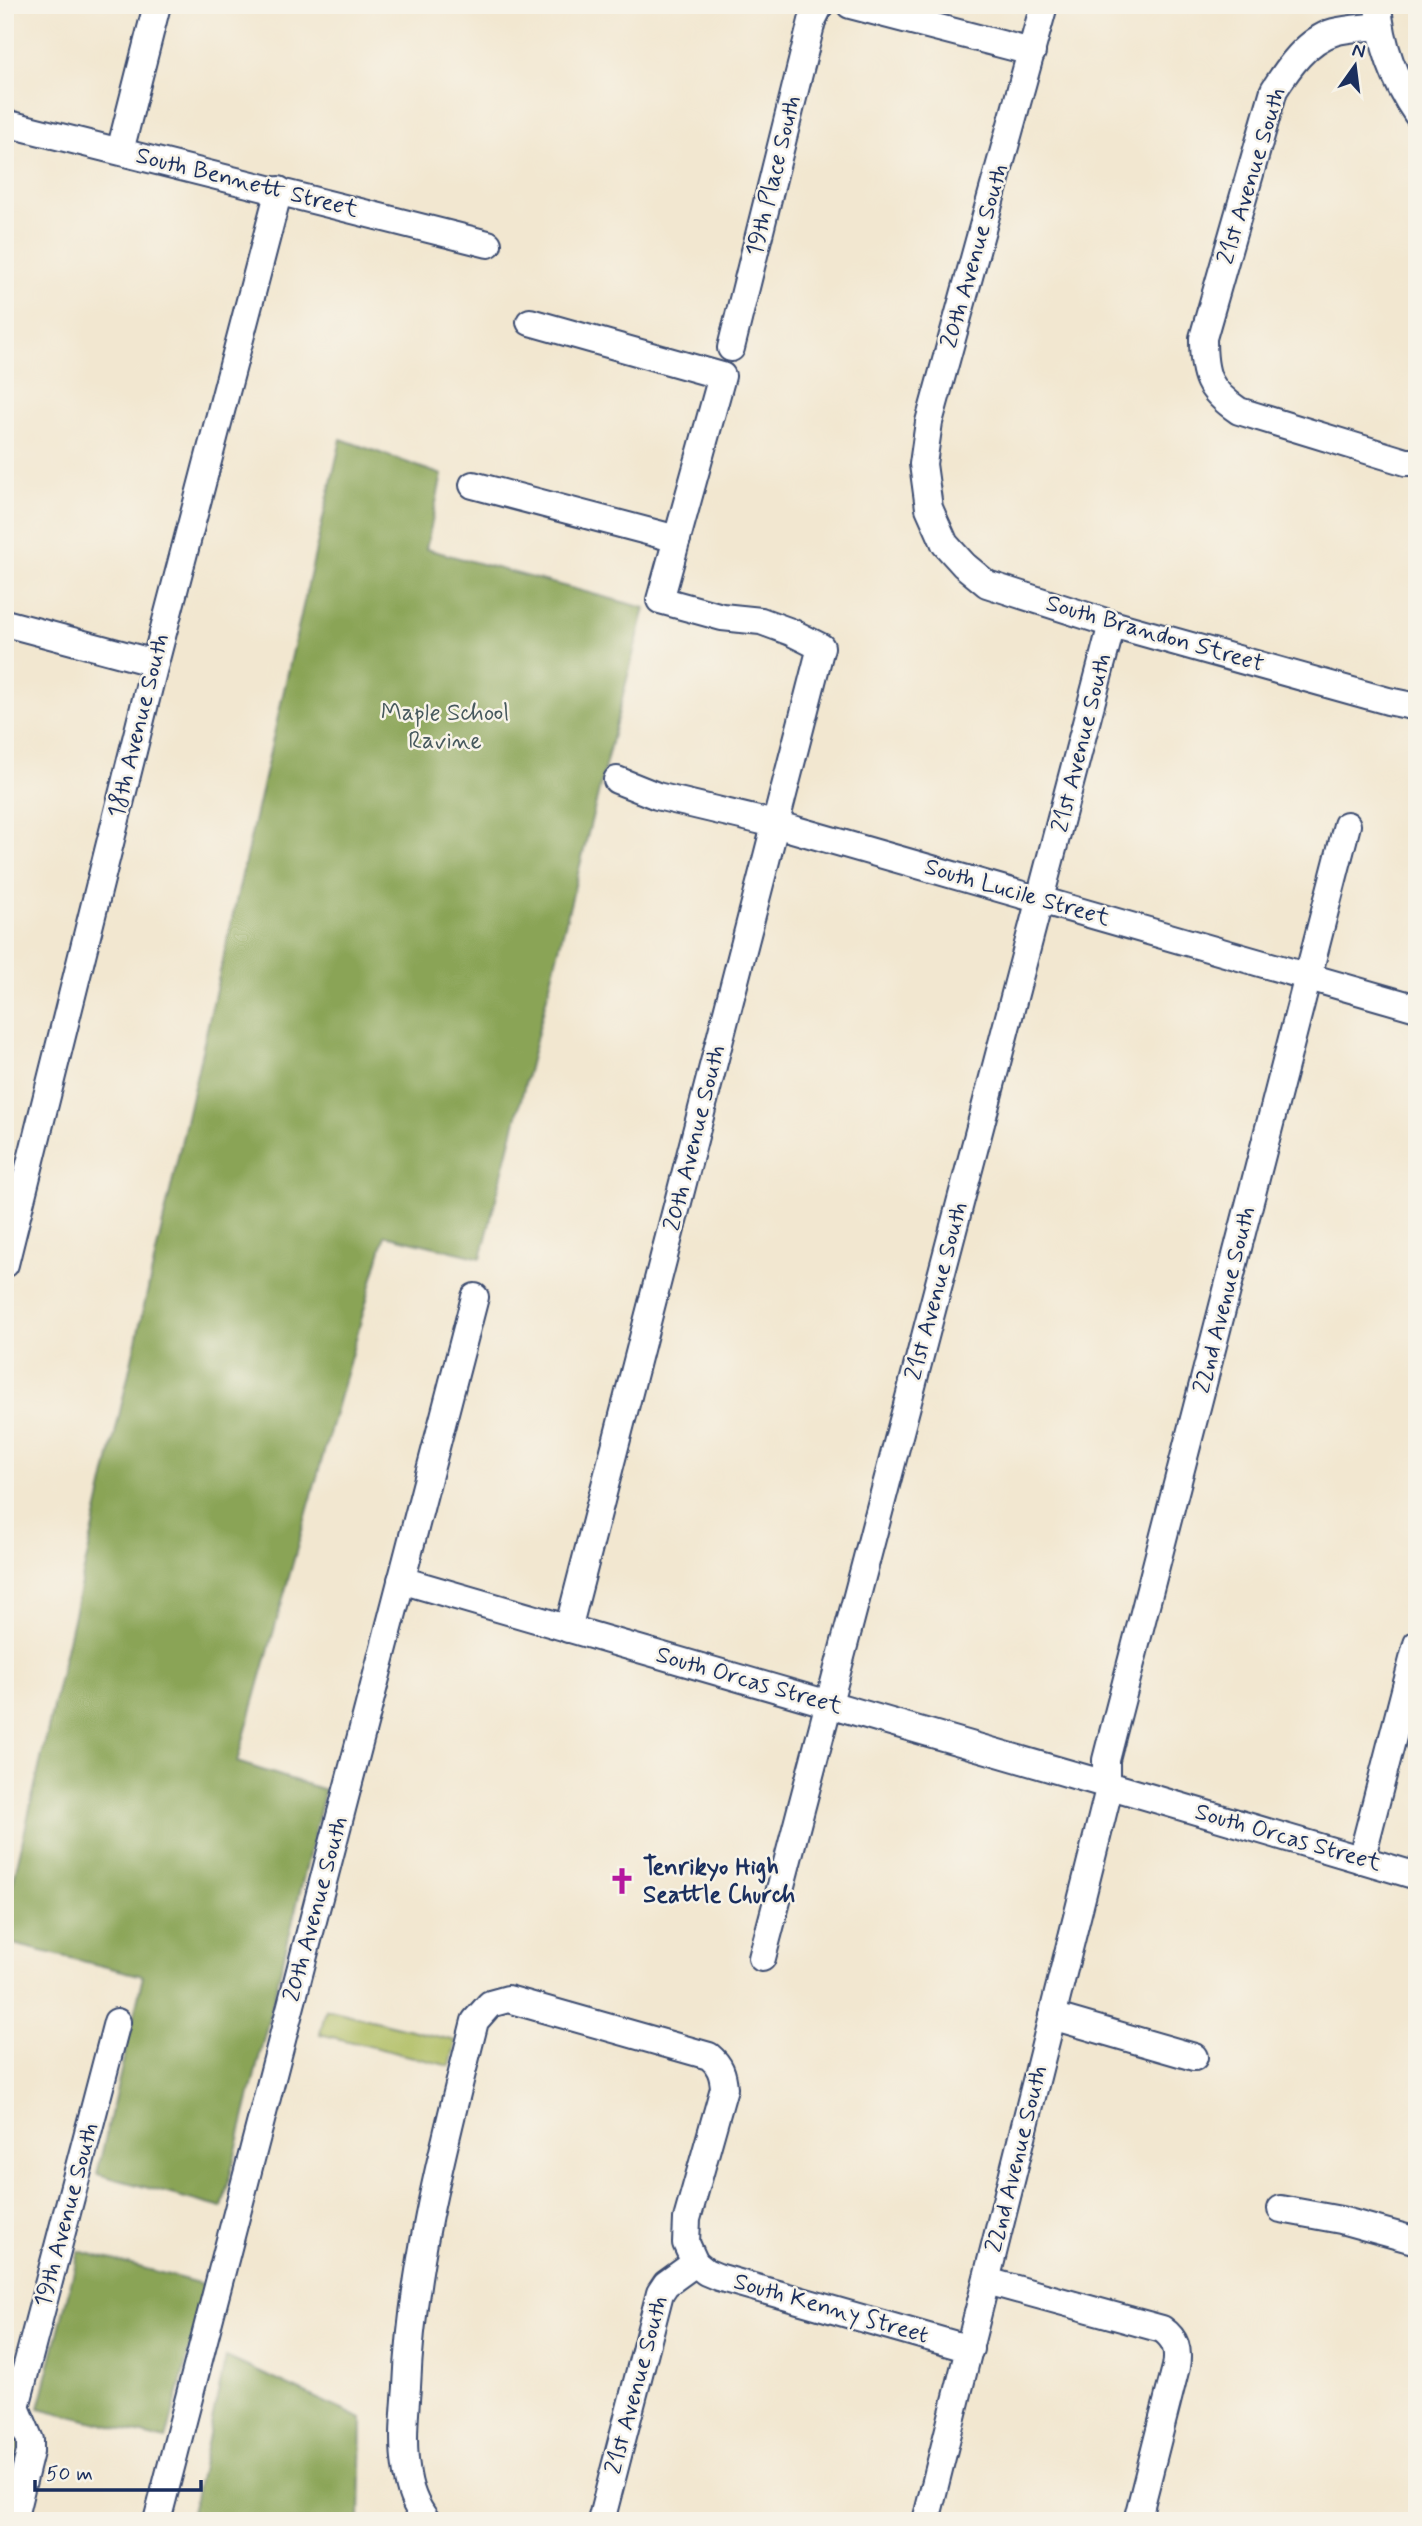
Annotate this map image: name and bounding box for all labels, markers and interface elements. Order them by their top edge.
north arrow [1320,32,1390,102]
text: N [1350,37,1368,65]
street label: 21st Avenue South [1210,84,1294,268]
street label: 19th Place South [739,92,809,260]
street label: South Bennett Street [133,140,361,226]
street label: 20th Avenue South [934,160,1016,352]
street label: South Brandon Street [1042,588,1268,680]
street label: 18th Avenue South [101,631,177,821]
street label: 21st Avenue South [1045,650,1119,836]
park label: Maple School Ravine [381,698,509,757]
street label: South Lucile Street [921,852,1113,934]
street label: 20th Avenue South [657,1042,733,1234]
street label: 21st Avenue South [898,1198,976,1384]
street label: 22nd Avenue South [1187,1203,1263,1397]
street label: South Orcas Street [652,1640,846,1722]
street label: South Orcas Street [1191,1797,1385,1879]
street label: 20th Avenue South [276,1813,356,2005]
place label: Tenrikyo High Seattle Church [643,1852,795,1911]
church icon: Tenrikyo High Seattle Church [607,1866,637,1896]
street label: 22nd Avenue South [979,2062,1055,2256]
street label: 19th Avenue South [27,2119,107,2311]
street label: South Kenny Street [730,2266,932,2352]
street label: 21st Avenue South [598,2292,676,2478]
scale bar [35,2449,201,2493]
text: 50 m [46,2460,93,2488]

